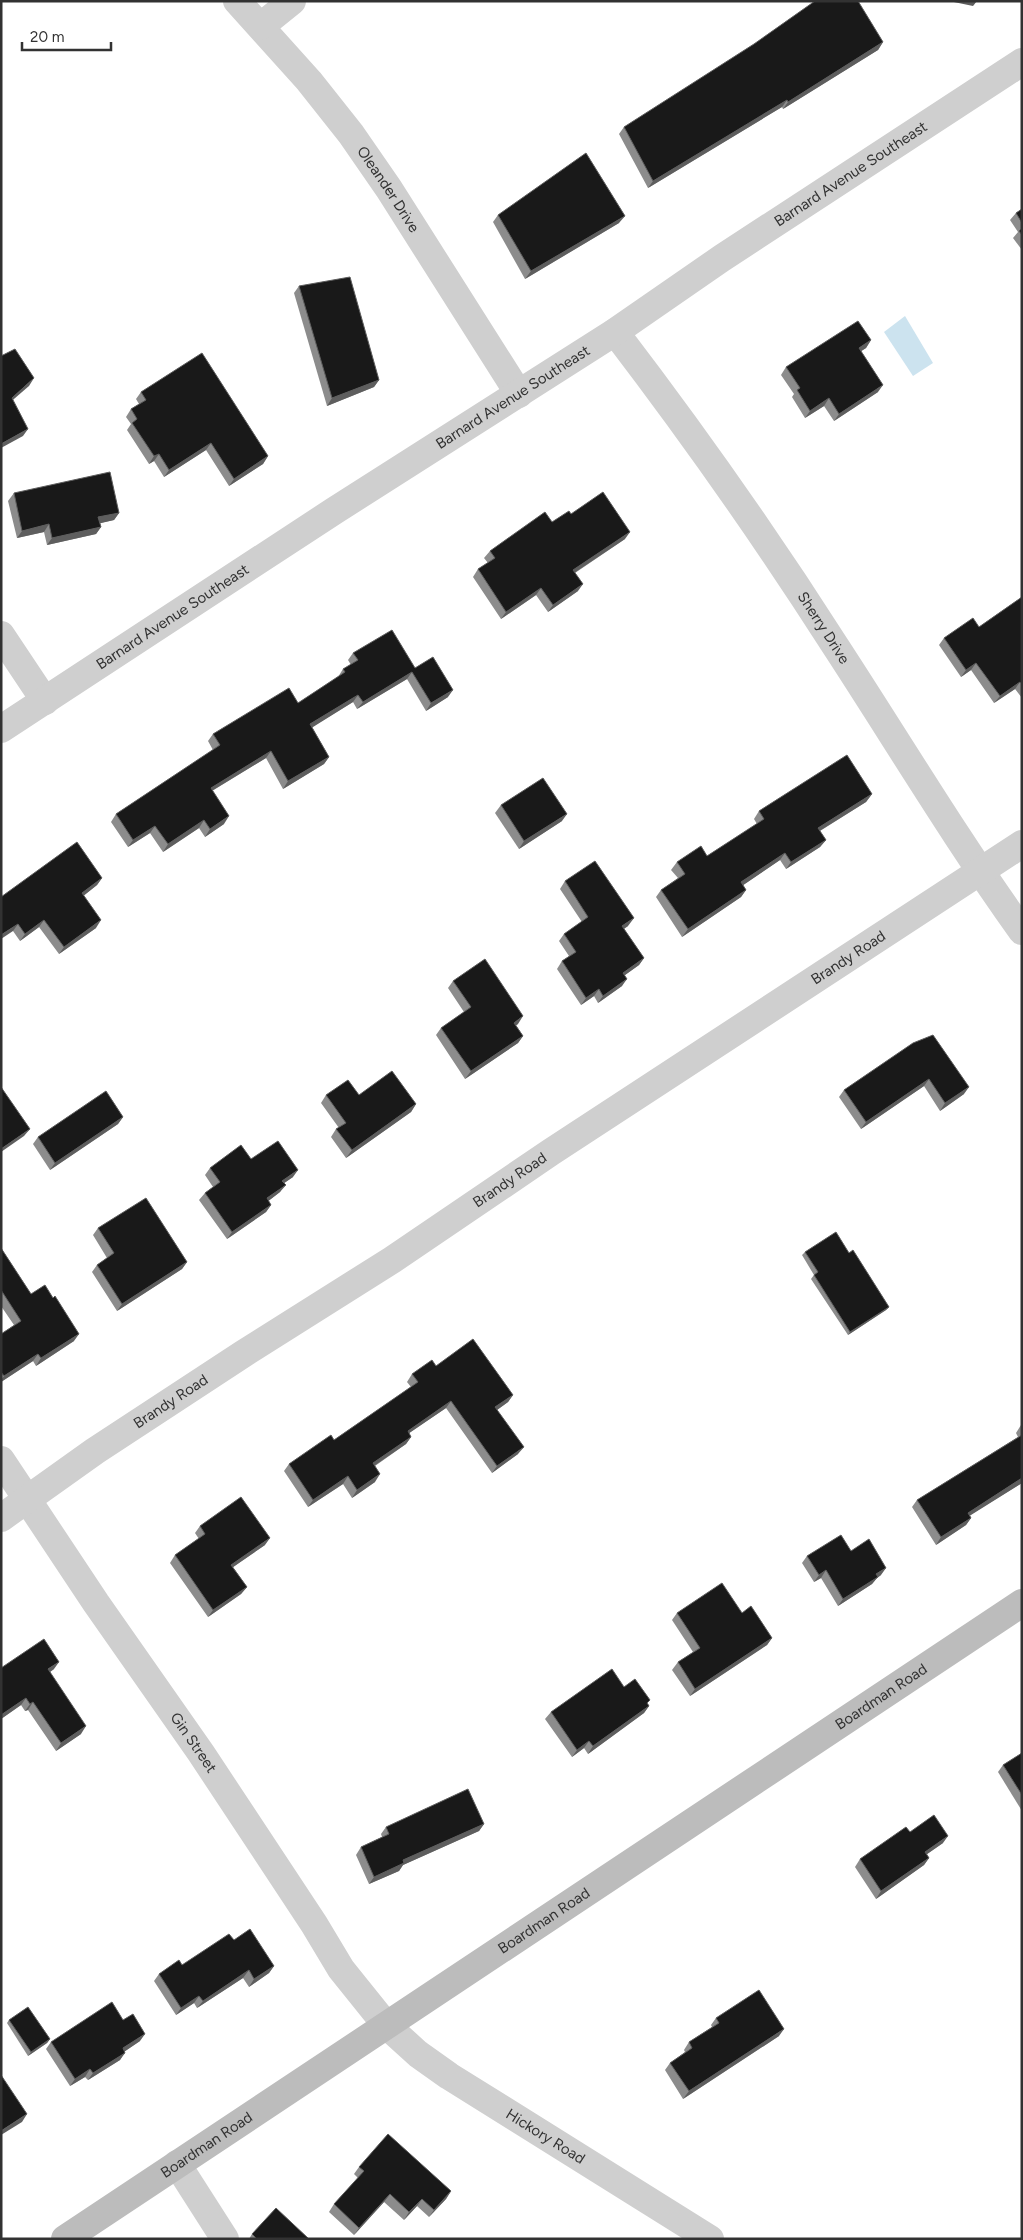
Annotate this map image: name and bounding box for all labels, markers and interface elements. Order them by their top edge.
scale bar [22,20,111,52]
text: 20 m [30,28,64,46]
street label: Barnard Avenue Southeast [771,117,931,230]
street label: Oleander Drive [353,143,423,236]
street label: Barnard Avenue Southeast [433,341,593,453]
street label: Barnard Avenue Southeast [93,560,253,673]
street label: Sherry Drive [794,588,854,667]
street label: Brandy Road [808,927,889,988]
street label: Brandy Road [470,1149,550,1211]
street label: Brandy Road [130,1370,211,1432]
street label: Boardman Road [832,1660,931,1734]
street label: Gin Street [167,1709,221,1776]
street label: Boardman Road [495,1884,593,1958]
street label: Hickory Road [503,2105,588,2168]
street label: Boardman Road [157,2108,256,2182]

